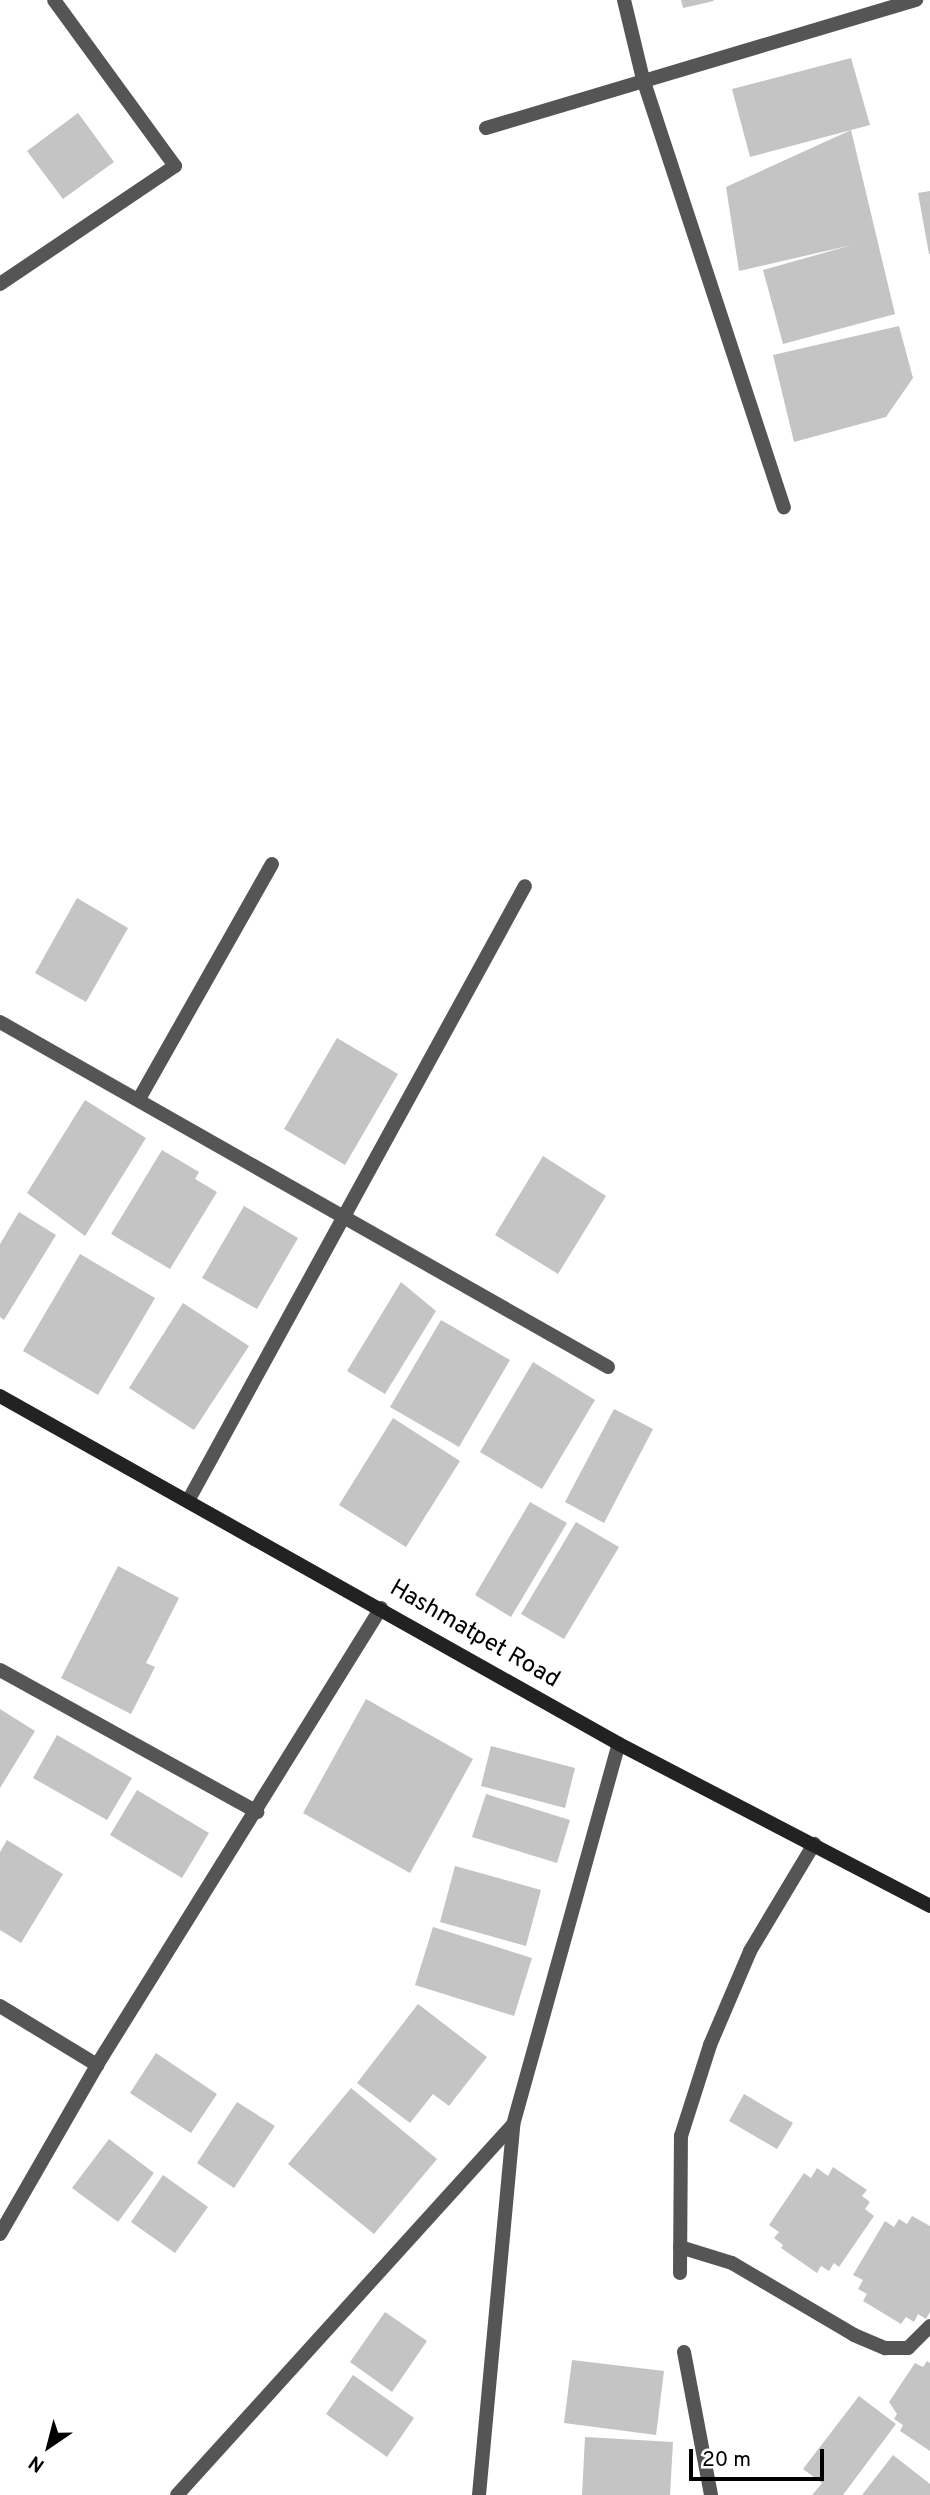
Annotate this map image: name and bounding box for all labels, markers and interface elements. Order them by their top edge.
street label: Hashmatpet Road [384,1575,564,1695]
north arrow [14,2411,84,2481]
scale bar [692,2436,827,2480]
text: 20 m [702,2447,751,2474]
text: N [24,2449,49,2477]

